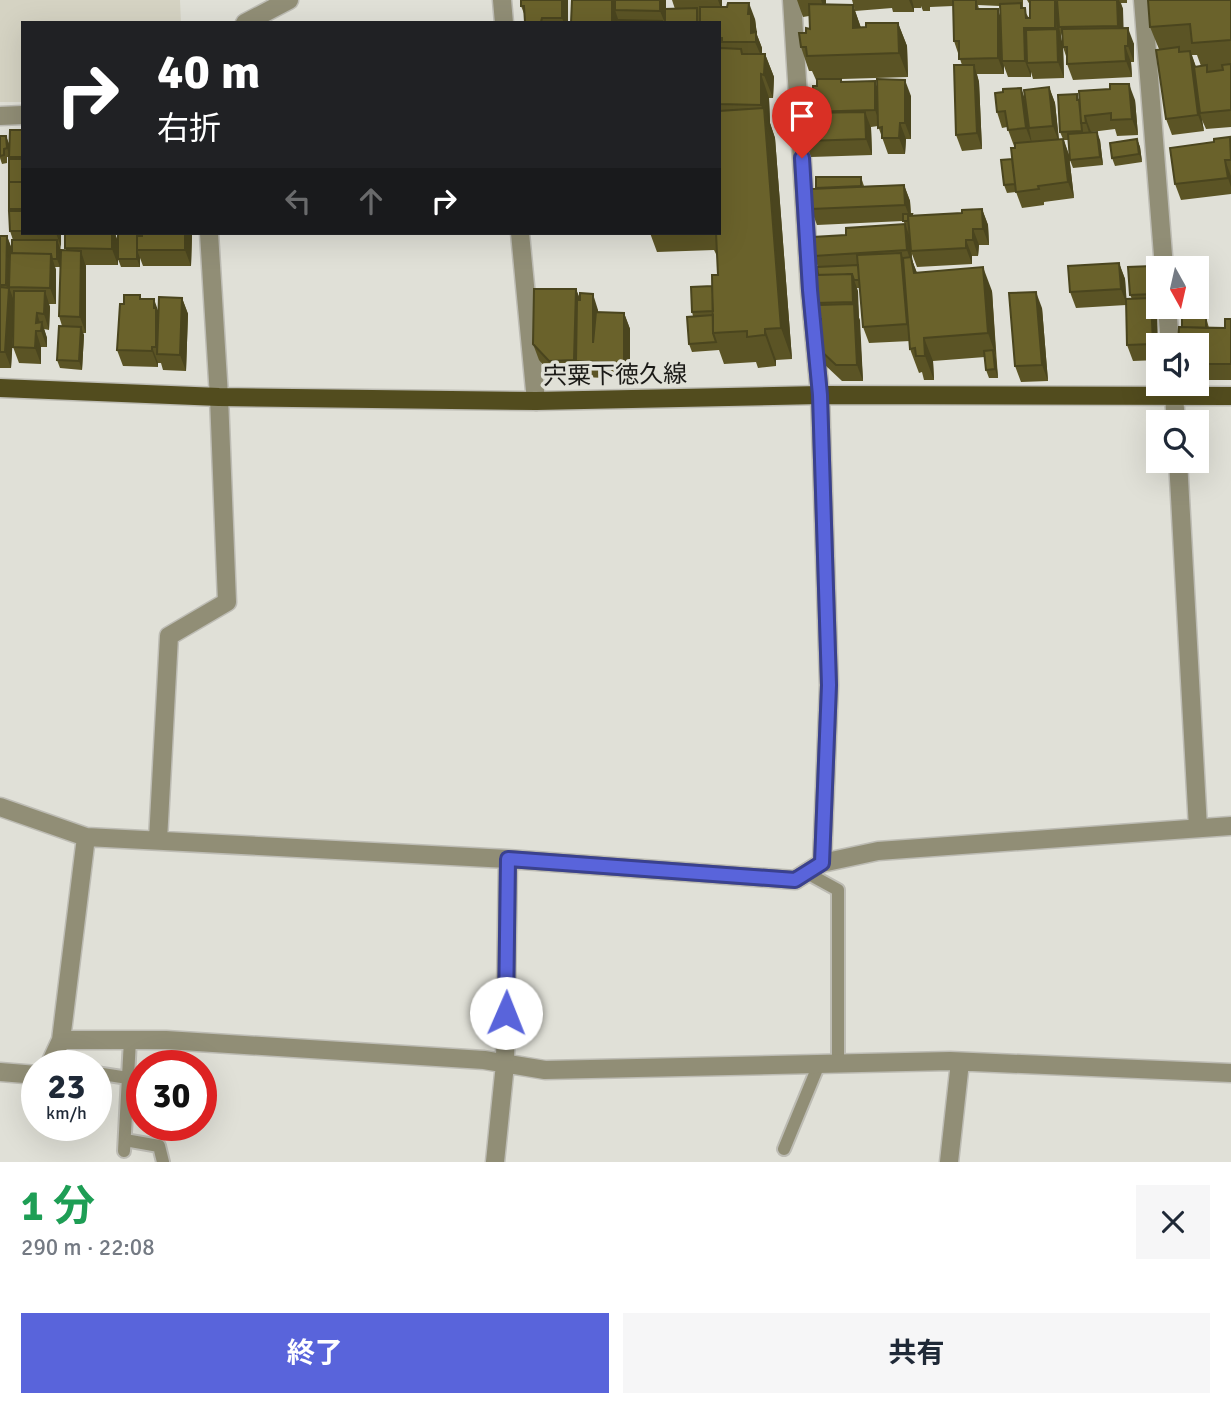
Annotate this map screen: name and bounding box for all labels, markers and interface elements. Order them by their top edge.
text: 40 m [157,42,260,102]
icon: right [42,49,133,140]
pin [772,86,832,158]
icon: arrive [783,97,821,135]
text: 右折 [157,109,221,148]
icon: left [279,182,317,220]
icon: ahead [352,182,390,220]
icon: right [425,182,463,220]
north arrow [1146,256,1209,318]
map controls [1146,256,1209,473]
button: sound [1146,333,1209,396]
street label: 宍粟下徳久線 [543,359,687,391]
button: search [1146,410,1209,473]
position arrow [469,976,543,1050]
speed limit sign: 30 [126,1050,217,1141]
text: 23 [48,1065,85,1108]
text: km/h [46,1102,87,1124]
text: 1 分 [21,1181,95,1232]
button: close [1136,1185,1210,1259]
text: 290 m · 22:08 [21,1233,155,1262]
button: 終了 [21,1313,609,1393]
button: 共有 [623,1313,1210,1393]

